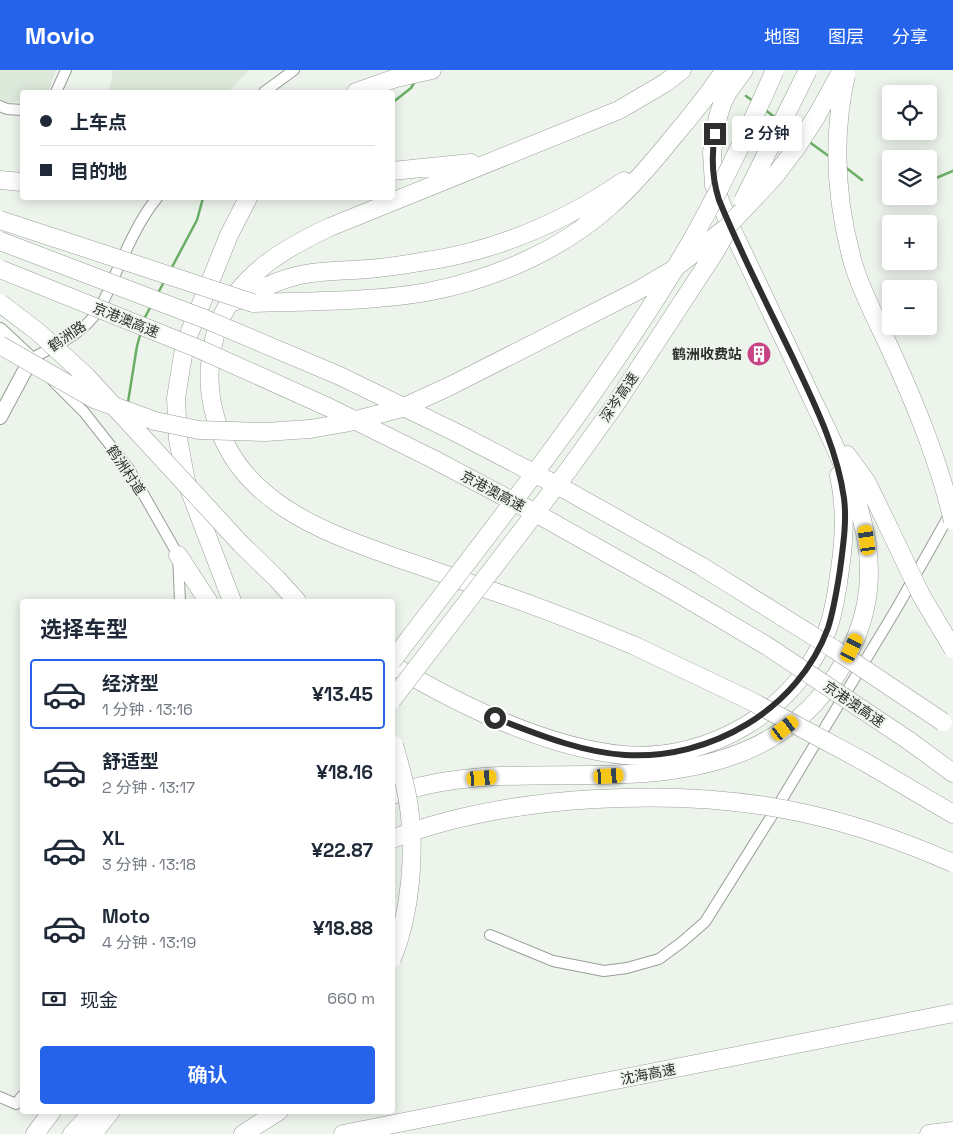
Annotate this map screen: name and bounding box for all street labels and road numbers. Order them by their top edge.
street label: 京港澳高速 [90,299,162,341]
street label: 鹤洲路 [45,317,89,355]
street label: 深岑高速 [596,369,642,425]
street label: 鹤洲村道 [103,442,149,498]
street label: 京港澳高速 [458,467,528,515]
street label: 京港澳高速 [820,677,888,731]
street label: 沈海高速 [619,1060,677,1088]

